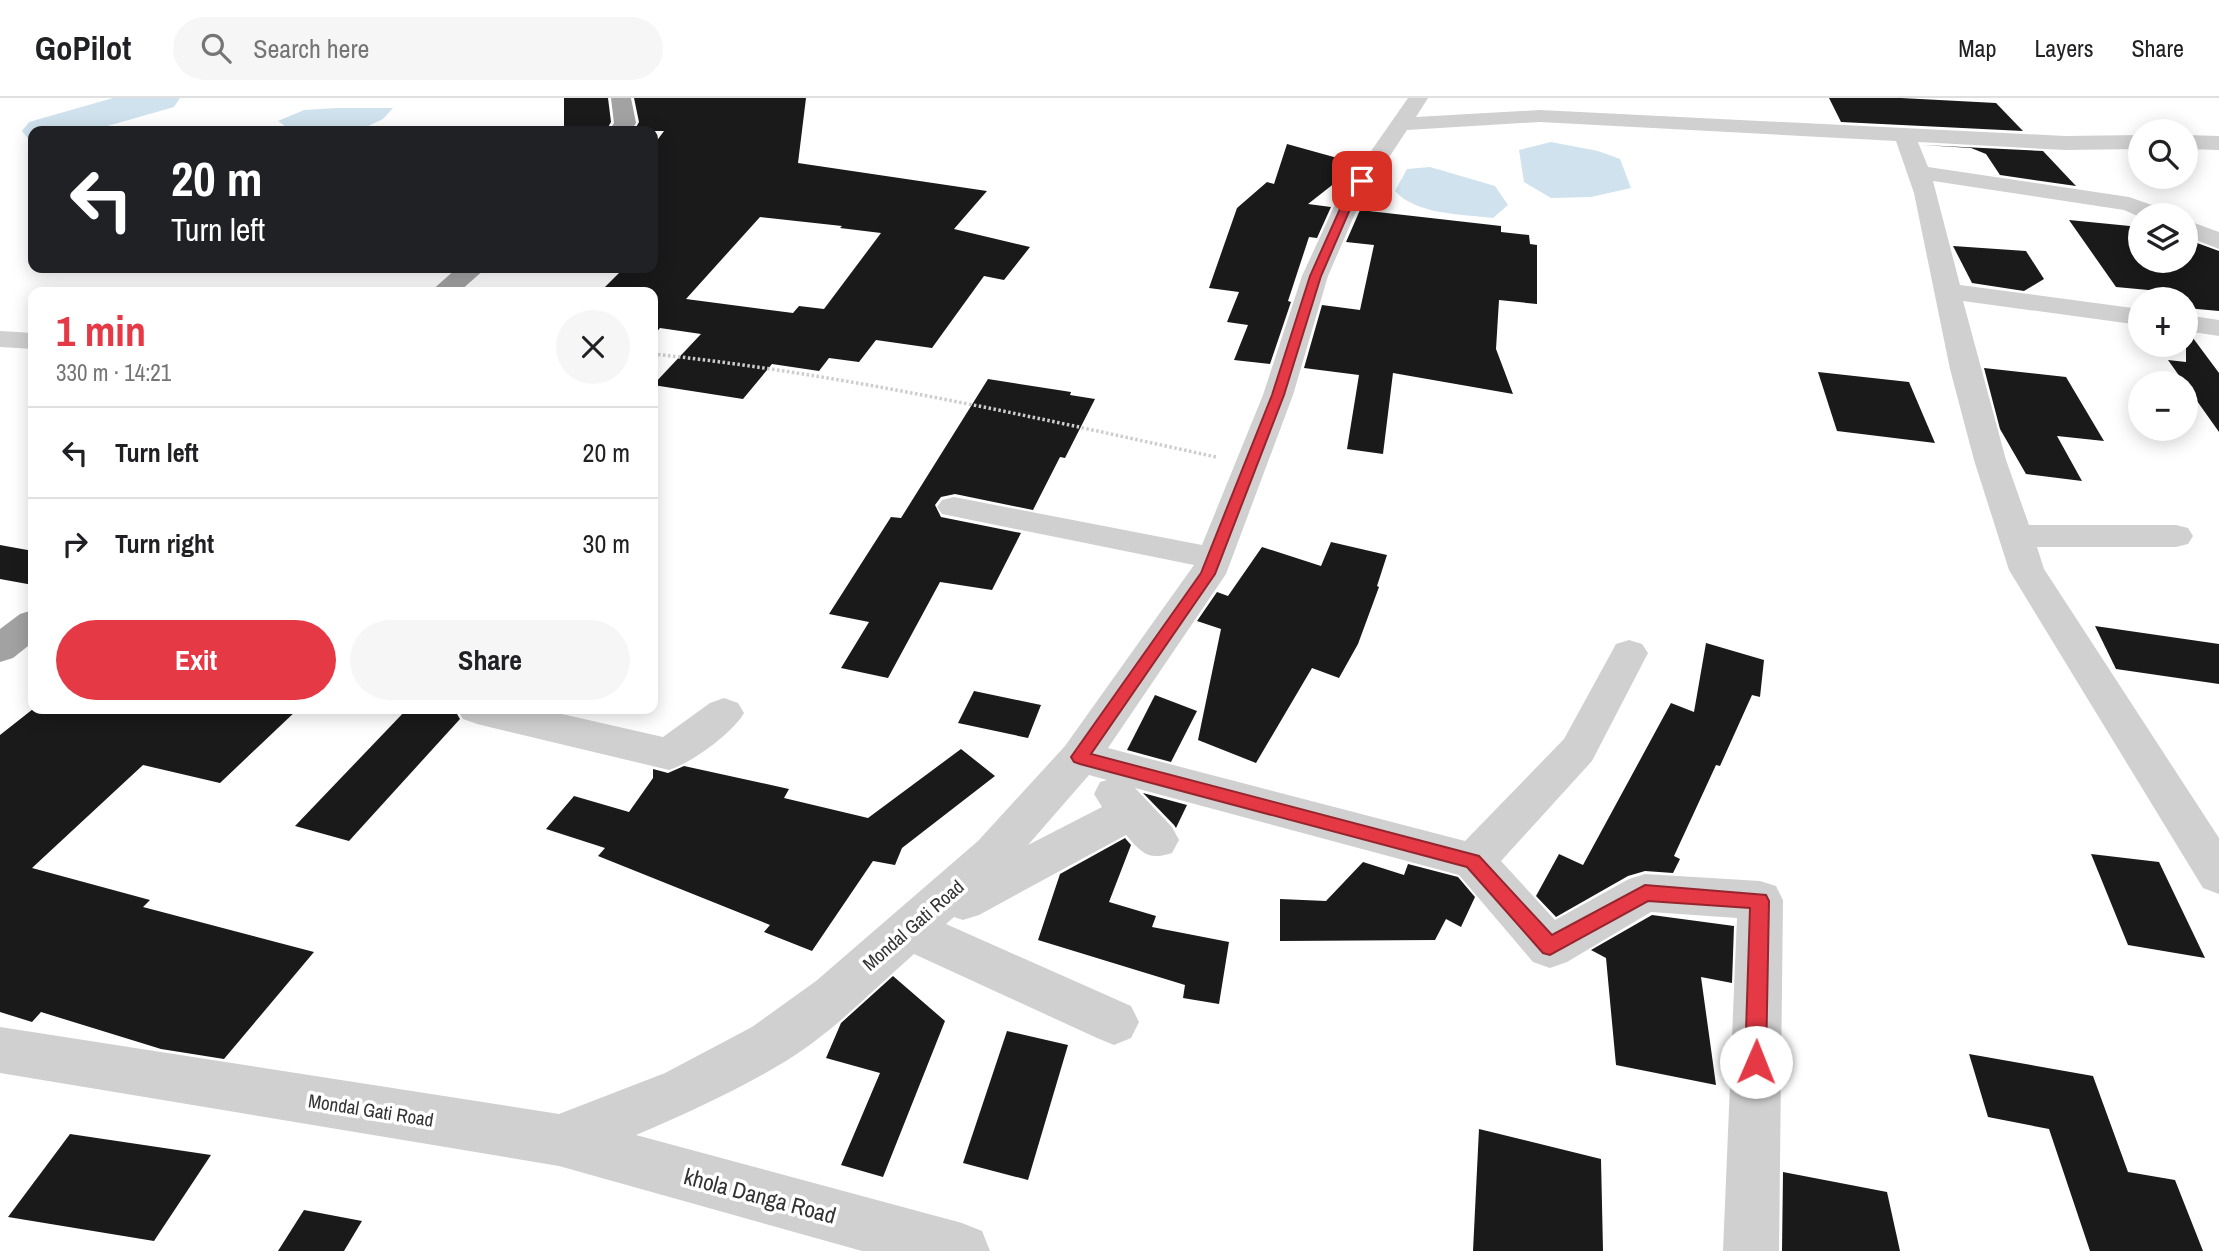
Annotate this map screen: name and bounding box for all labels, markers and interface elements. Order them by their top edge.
search box [173,17,663,80]
text: GoPilot [35,26,131,70]
icon: search [197,29,235,67]
text: Search here [253,31,369,66]
text: Map [1958,32,1996,64]
text: Layers [2034,32,2093,64]
text: Share [2131,32,2184,64]
map controls [2128,119,2198,441]
button: search [2128,119,2198,189]
text: 20 m [171,145,263,211]
pin [1332,151,1392,211]
icon: left [56,154,147,245]
icon: arrive [1343,162,1381,200]
button: layers [2128,203,2198,273]
text: Turn left [171,208,265,251]
button: + [2128,287,2198,357]
text: 1 min [56,303,146,359]
button: close [556,310,630,384]
text: 330 m · 14:21 [56,357,171,388]
button: − [2128,371,2198,441]
icon: left [56,434,94,472]
text: Turn left [115,435,199,470]
text: 20 m [583,435,630,470]
icon: right [56,525,94,563]
text: Turn right [115,526,214,561]
text: 30 m [583,526,630,561]
button: Exit [56,620,336,700]
button: Share [350,620,630,700]
street label: Mondal Gati Road [857,874,969,976]
position arrow [1719,1025,1793,1099]
street label: Mondal Gati Road [307,1087,435,1133]
street label: khola Danga Road [681,1160,840,1231]

